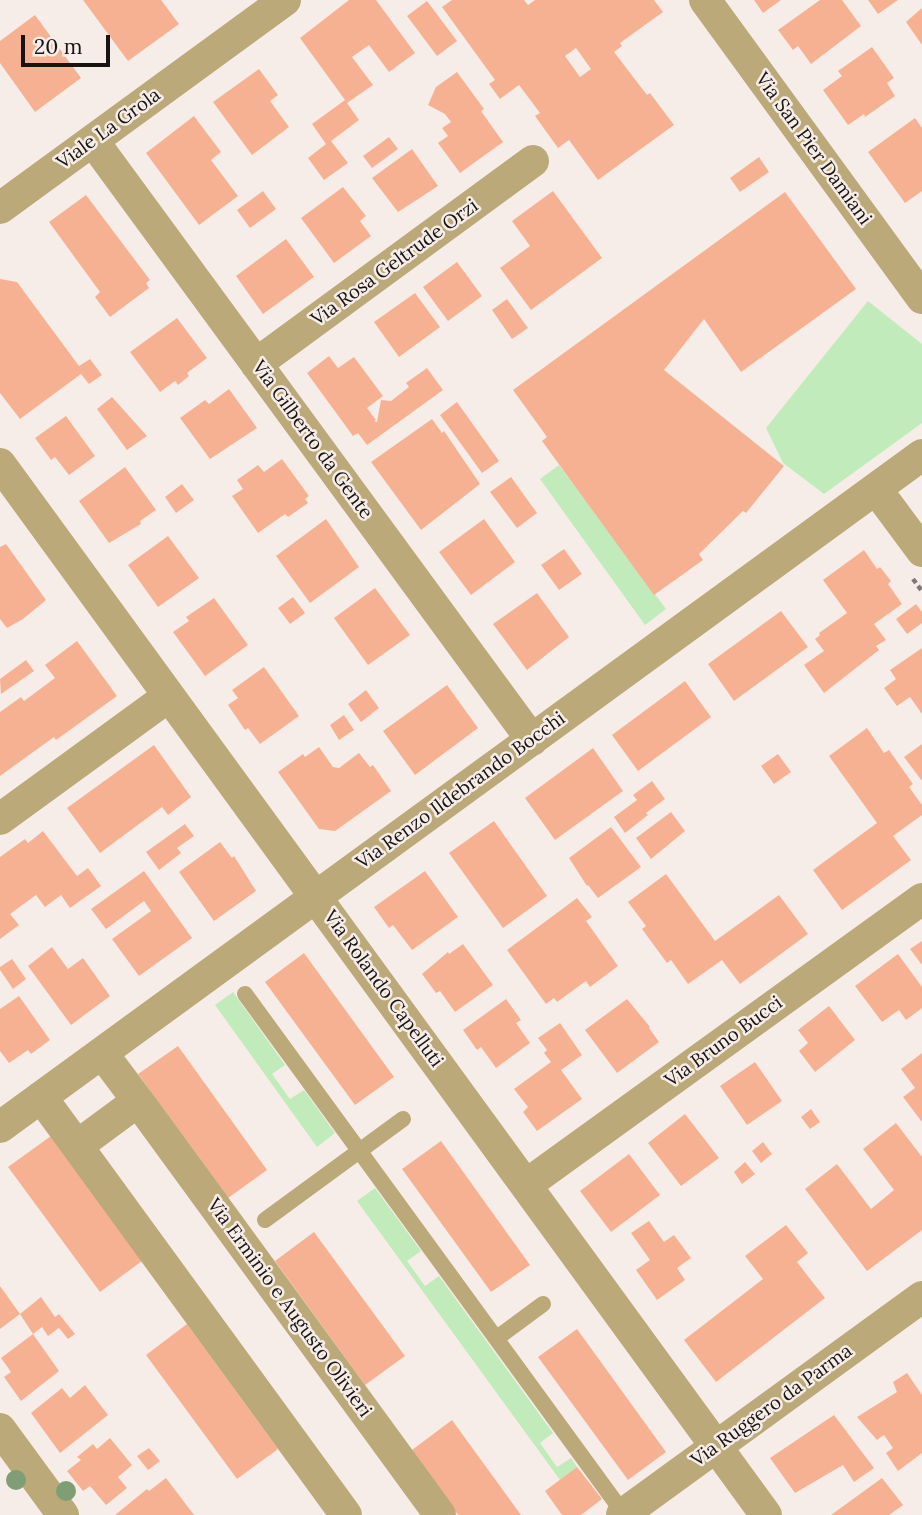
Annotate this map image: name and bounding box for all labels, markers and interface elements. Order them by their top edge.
scale bar [24,21,114,65]
text: 20 m [34,33,83,60]
street label: Via San Pier Damiani [750,68,876,230]
street label: Viale La Grola [53,84,165,174]
street label: Via Rosa Geltrude Orzi [307,195,483,331]
street label: Via Gilberto da Gente [247,356,377,524]
street label: Via Renzo Ildebrando Bocchi [352,708,570,874]
street label: Via Rolando Capelluti [318,906,448,1072]
street label: Via Bruno Bucci [661,992,787,1092]
street label: Via Erminio e Augusto Olivieri [202,1194,376,1422]
street label: Via Ruggero da Parma [687,1340,857,1472]

